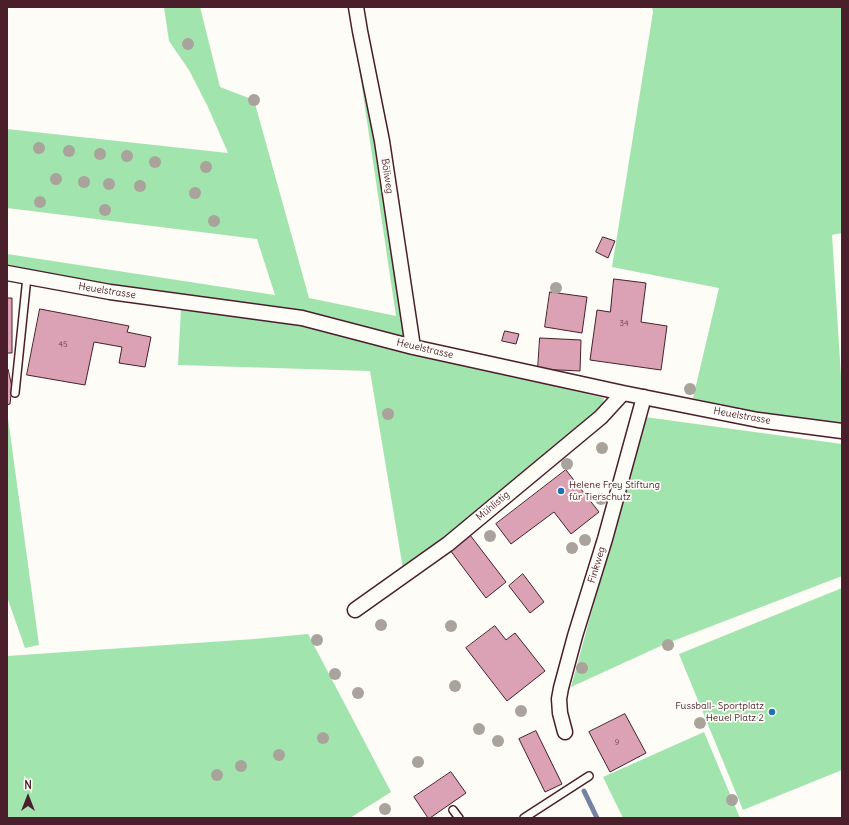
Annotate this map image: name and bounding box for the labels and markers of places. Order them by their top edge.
place label: Helene Frey Stiftung für Tierschutz [569,479,660,502]
marker: Helene Frey Stiftung für Tierschutz [556,486,566,496]
place label: Fussball- Sportplatz Heuel Platz 2 [675,700,764,724]
marker: Fussball- Sportplatz Heuel Platz 2 [767,707,777,717]

